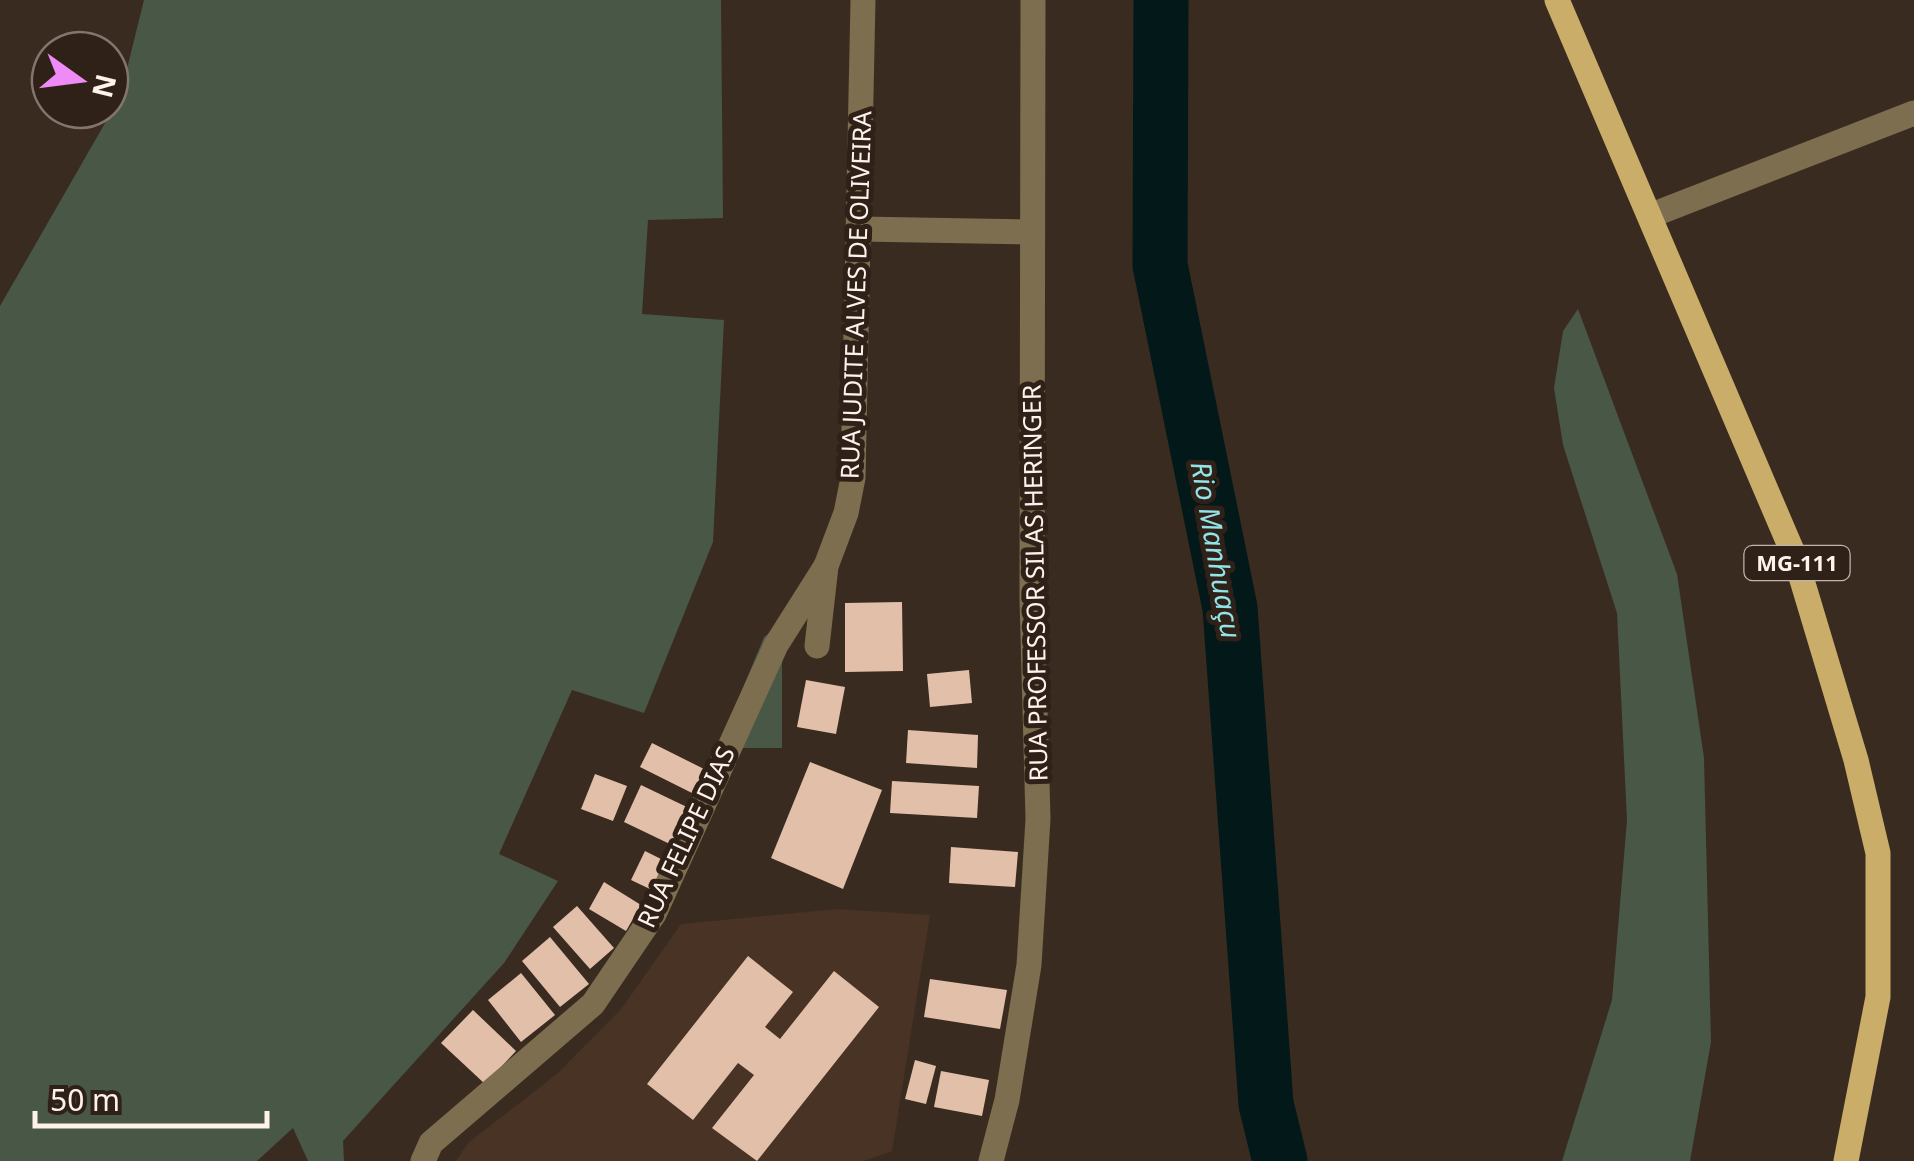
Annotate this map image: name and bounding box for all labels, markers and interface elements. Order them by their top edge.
north arrow [30,30,130,130]
text: N [84,71,126,102]
street label: RUA JUDITE ALVES DE OLIVEIRA [832,110,878,480]
street label: RUA PROFESSOR SILAS HERINGER [1014,384,1054,782]
water label: Rio Manhuaçu [1183,458,1251,641]
road number: MG-111 [1744,546,1850,580]
street label: RUA FELIPE DIAS [628,740,742,933]
scale bar [35,1066,268,1128]
text: 50 m [50,1079,120,1120]

